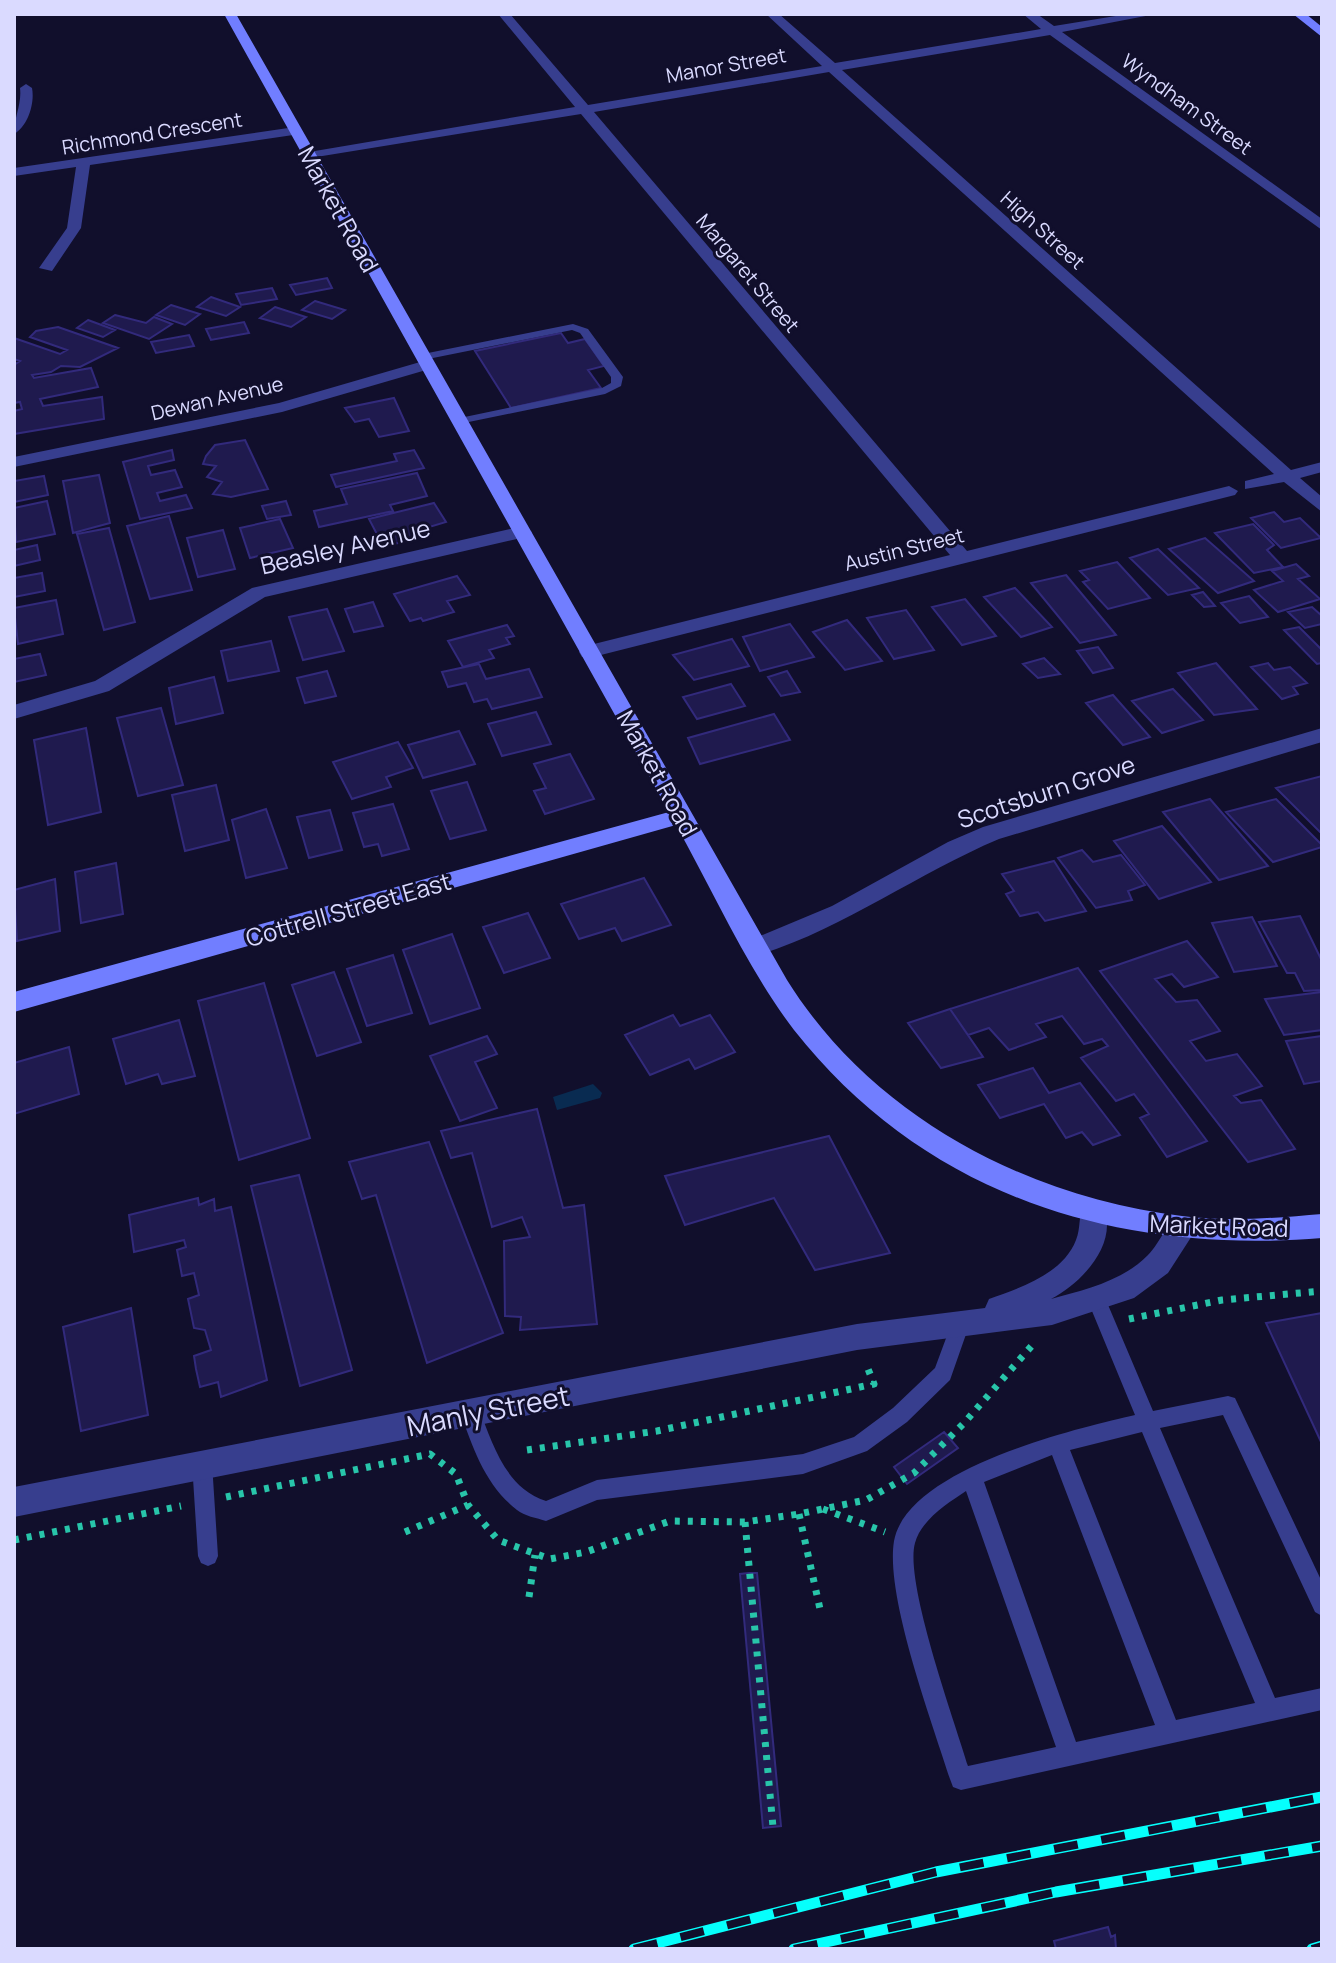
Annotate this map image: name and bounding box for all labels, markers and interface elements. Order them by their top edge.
street label: Manor Street [664,41,788,89]
street label: Wyndham Street [1116,47,1258,161]
street label: Richmond Crescent [60,105,244,161]
street label: Market Road [291,140,387,278]
street label: High Street [995,185,1091,275]
street label: Margaret Street [690,208,806,338]
street label: Dewan Avenue [148,370,286,426]
street label: Beasley Avenue [257,510,433,582]
street label: Austin Street [841,521,967,577]
street label: Market Road [610,704,706,842]
street label: Scotsburn Grove [953,747,1139,835]
street label: Cottrell Street East [241,864,455,954]
street label: Market Road [1149,1206,1289,1244]
street label: Manly Street [403,1376,573,1444]

